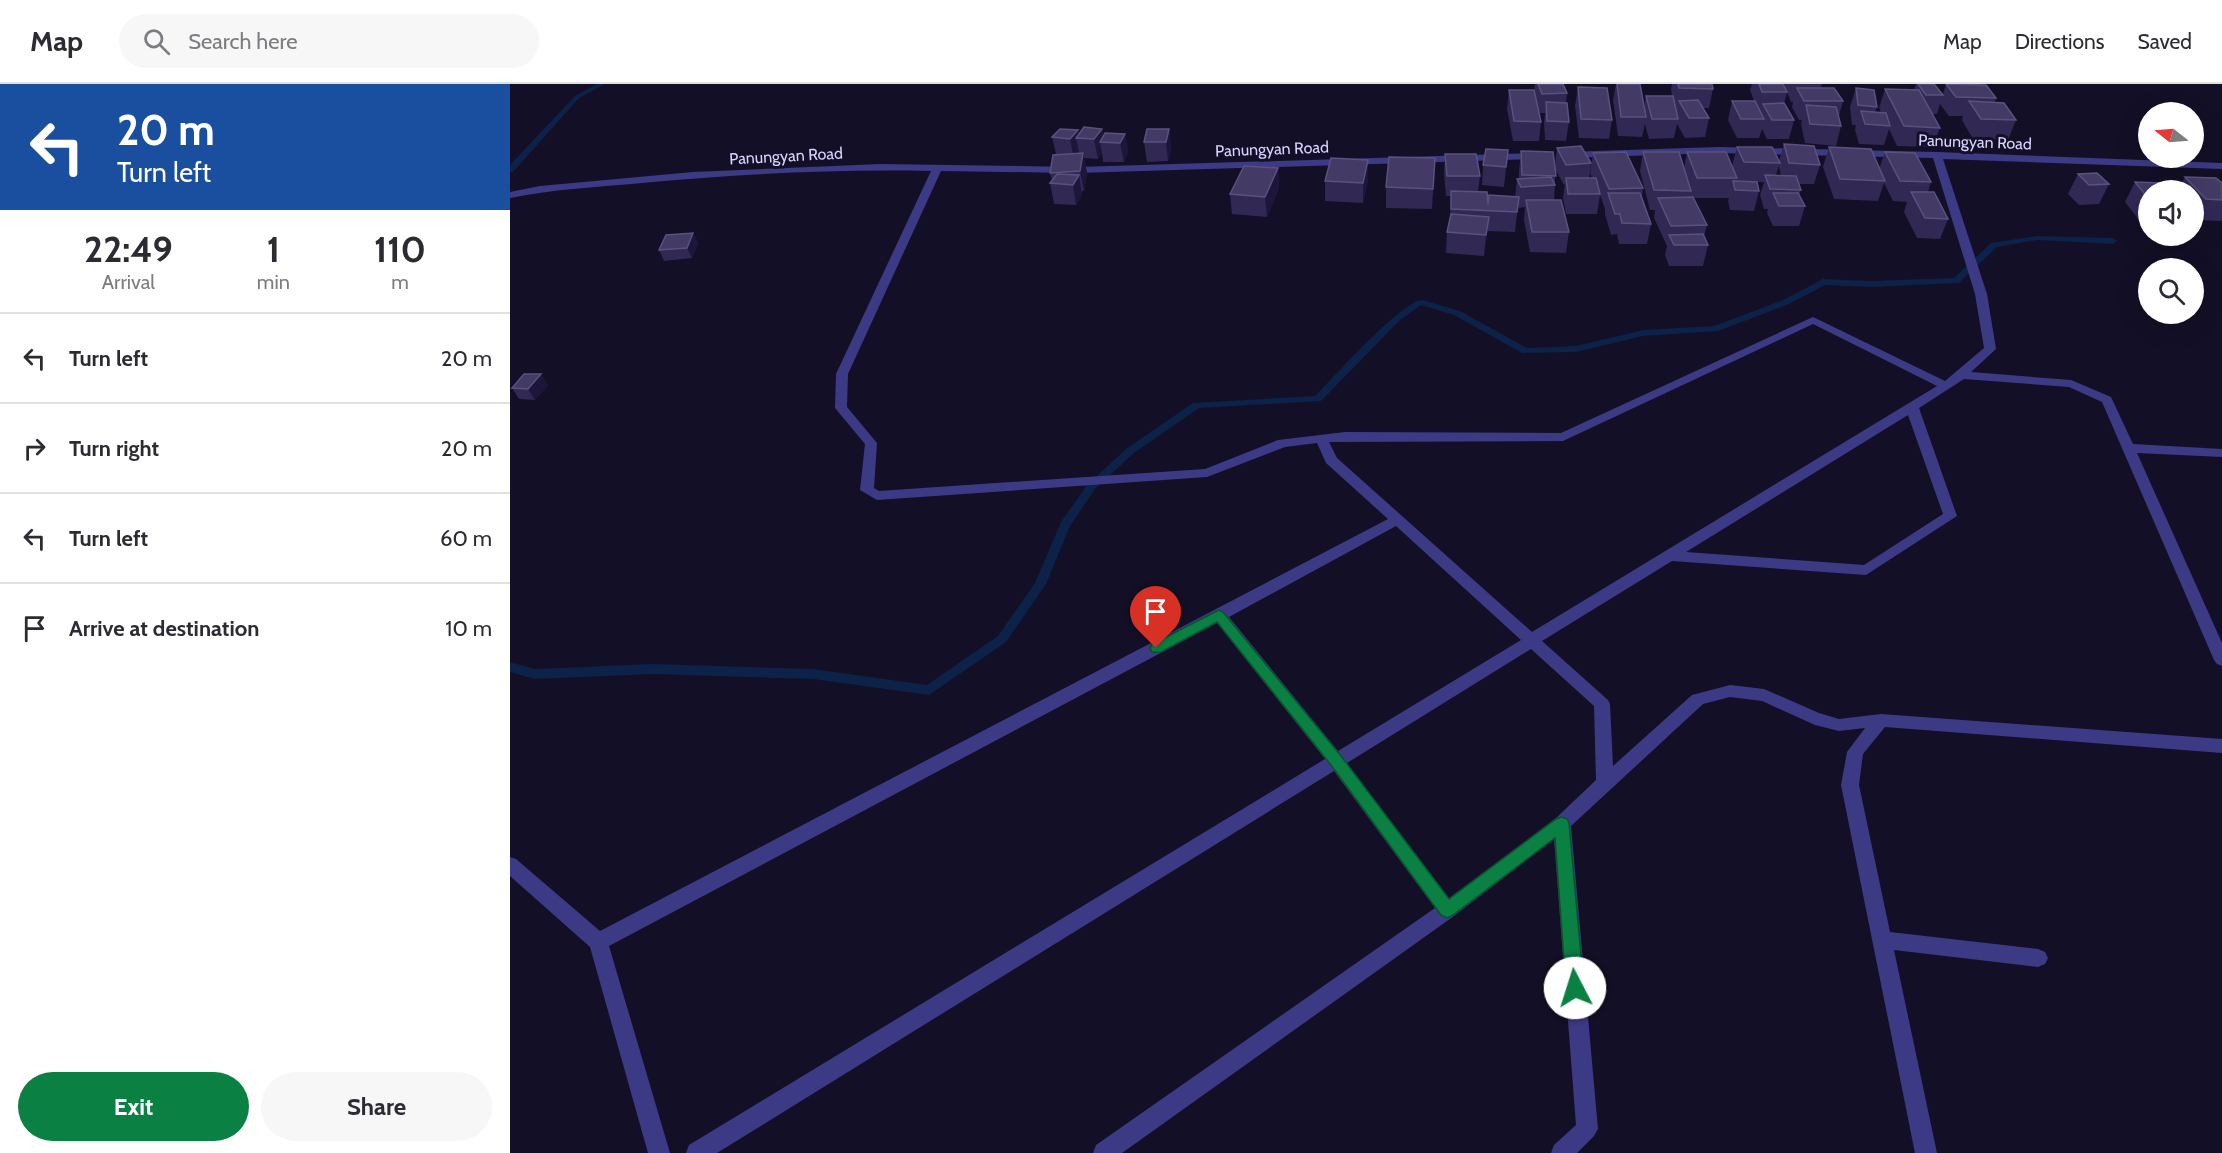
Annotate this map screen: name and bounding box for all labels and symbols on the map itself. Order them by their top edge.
north arrow [2138,102,2204,168]
street label: Panungyan Road [1918,131,2032,153]
street label: Panungyan Road [1215,138,1329,160]
street label: Panungyan Road [729,144,843,168]
pin [1130,586,1181,648]
position arrow [1543,956,1607,1020]

